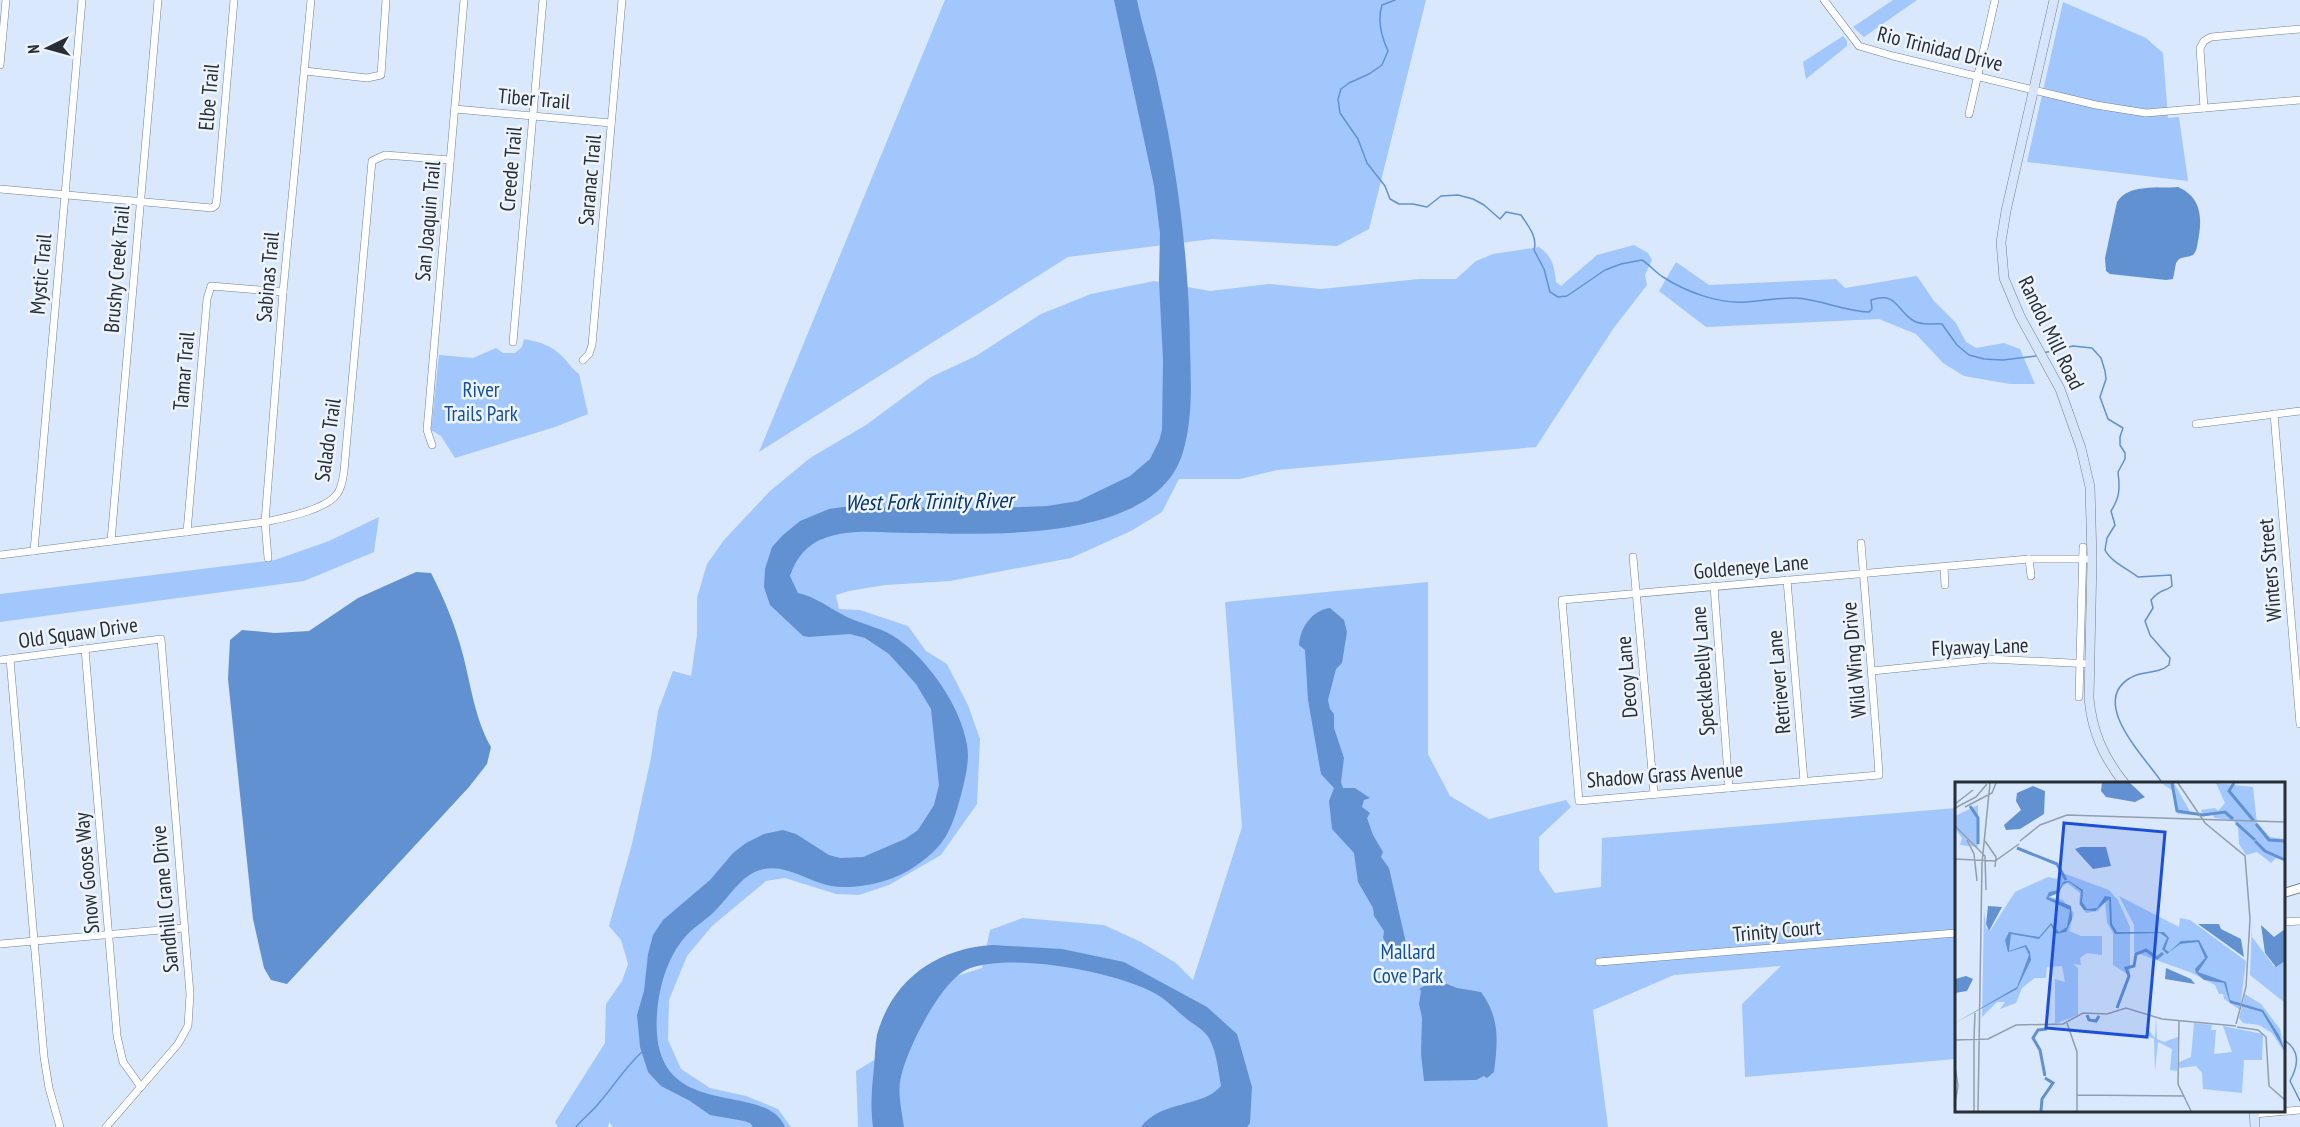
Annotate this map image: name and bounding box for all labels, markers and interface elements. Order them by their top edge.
north arrow [18,18,78,78]
street label: Rio Trinidad Drive [1875,20,2006,77]
text: N [23,44,43,54]
street label: Elbe Trail [192,62,225,131]
street label: Tiber Trail [497,82,571,115]
street label: Creede Trail [493,125,528,213]
street label: Saranac Trail [572,133,607,227]
street label: San Joaquin Trail [409,160,446,282]
street label: Brushy Creek Trail [97,204,136,334]
street label: Sabinas Trail [250,230,285,323]
street label: Mystic Trail [24,232,57,315]
street label: Randol Mill Road [2012,271,2091,394]
street label: Tamar Trail [167,330,200,411]
park label: River Trails Park [444,376,518,427]
street label: Salado Trail [308,396,347,483]
water label: West Fork Trinity River [845,485,1016,516]
street label: Winters Street [2252,517,2287,623]
street label: Goldeneye Lane [1692,548,1810,585]
street label: Wild Wing Drive [1835,601,1872,719]
street label: Specklebelly Lane [1685,605,1720,737]
street label: Old Squaw Drive [17,611,139,654]
street label: Retriever Lane [1761,629,1796,735]
street label: Flyaway Lane [1931,631,2029,662]
street label: Decoy Lane [1609,635,1644,719]
street label: Shadow Grass Avenue [1586,756,1744,793]
inset map [1955,782,2285,1112]
street label: Snow Goose Way [68,811,105,935]
street label: Sandhill Crane Drive [145,824,184,974]
street label: Trinity Court [1732,913,1822,948]
park label: Mallard Cove Park [1373,938,1443,989]

